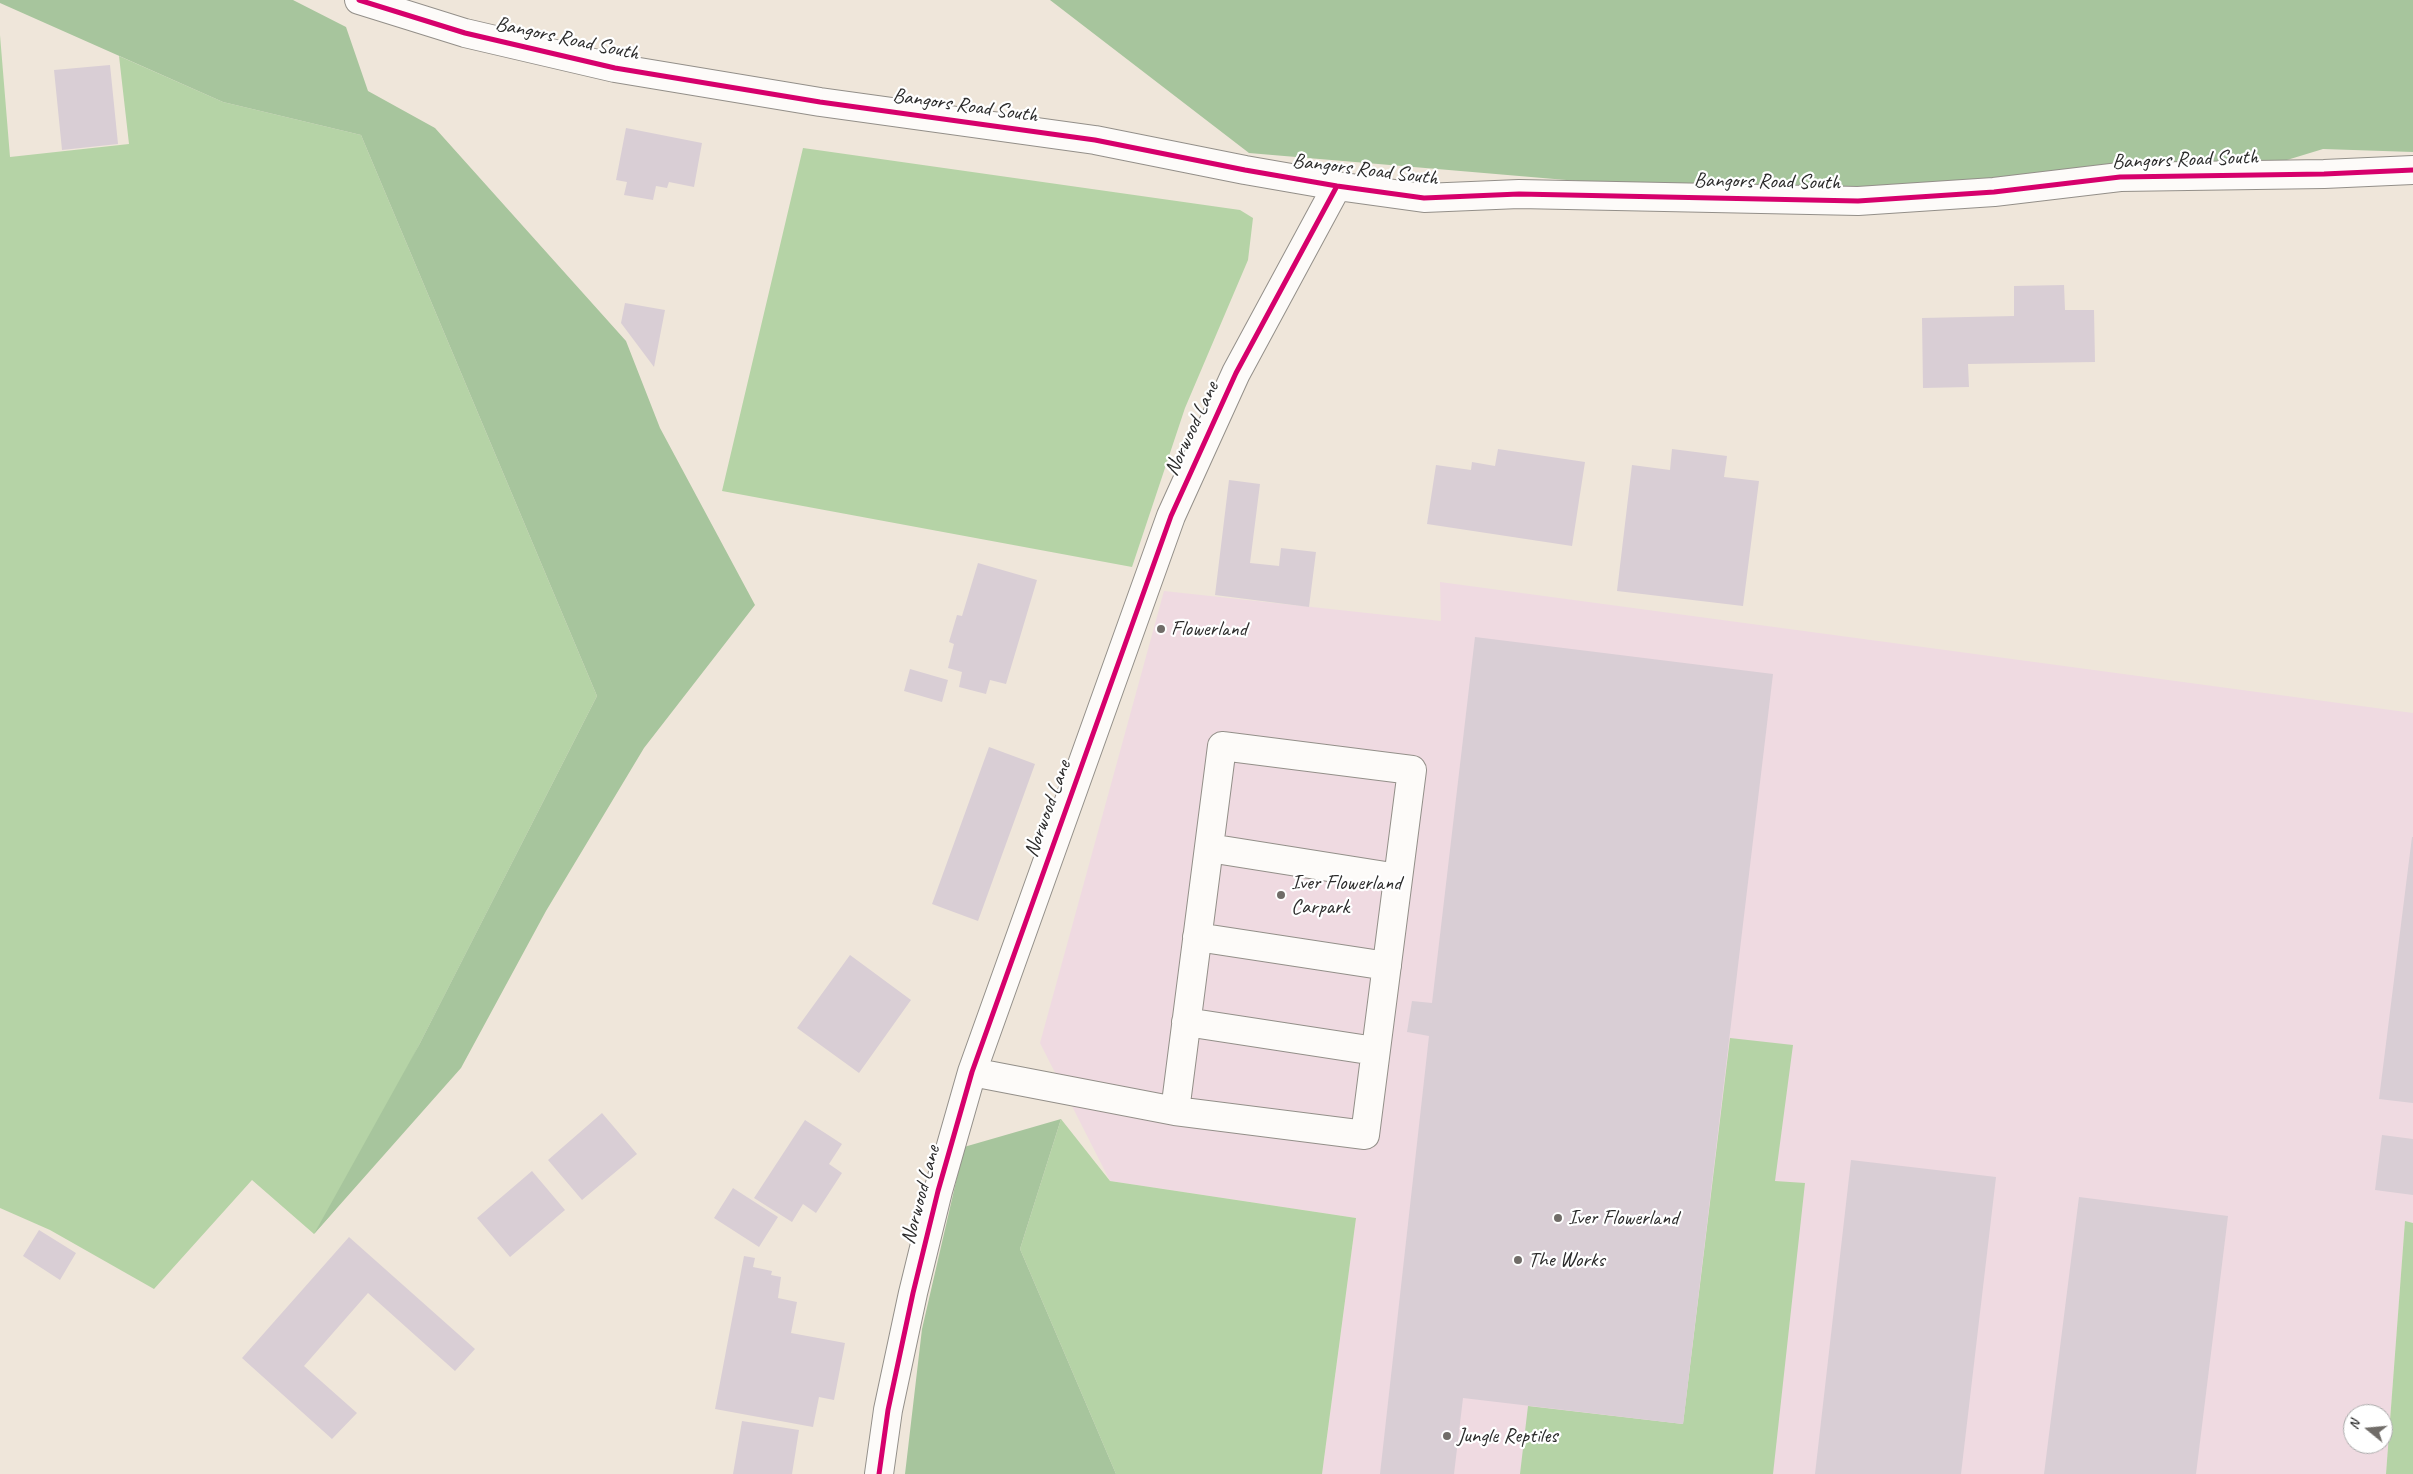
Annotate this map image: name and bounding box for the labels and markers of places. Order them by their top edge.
place label: Flowerland [1171,616,1247,642]
marker: Flowerland [1155,623,1167,635]
place label: Iver Flowerland Carpark [1291,870,1401,920]
marker: Iver Flowerland Carpark [1275,889,1287,901]
place label: Iver Flowerland [1568,1205,1678,1231]
marker: Iver Flowerland [1552,1212,1564,1224]
place label: The Works [1528,1247,1605,1273]
marker: The Works [1512,1254,1524,1266]
place label: Jungle Reptiles [1457,1423,1557,1449]
marker: Jungle Reptiles [1441,1430,1453,1442]

